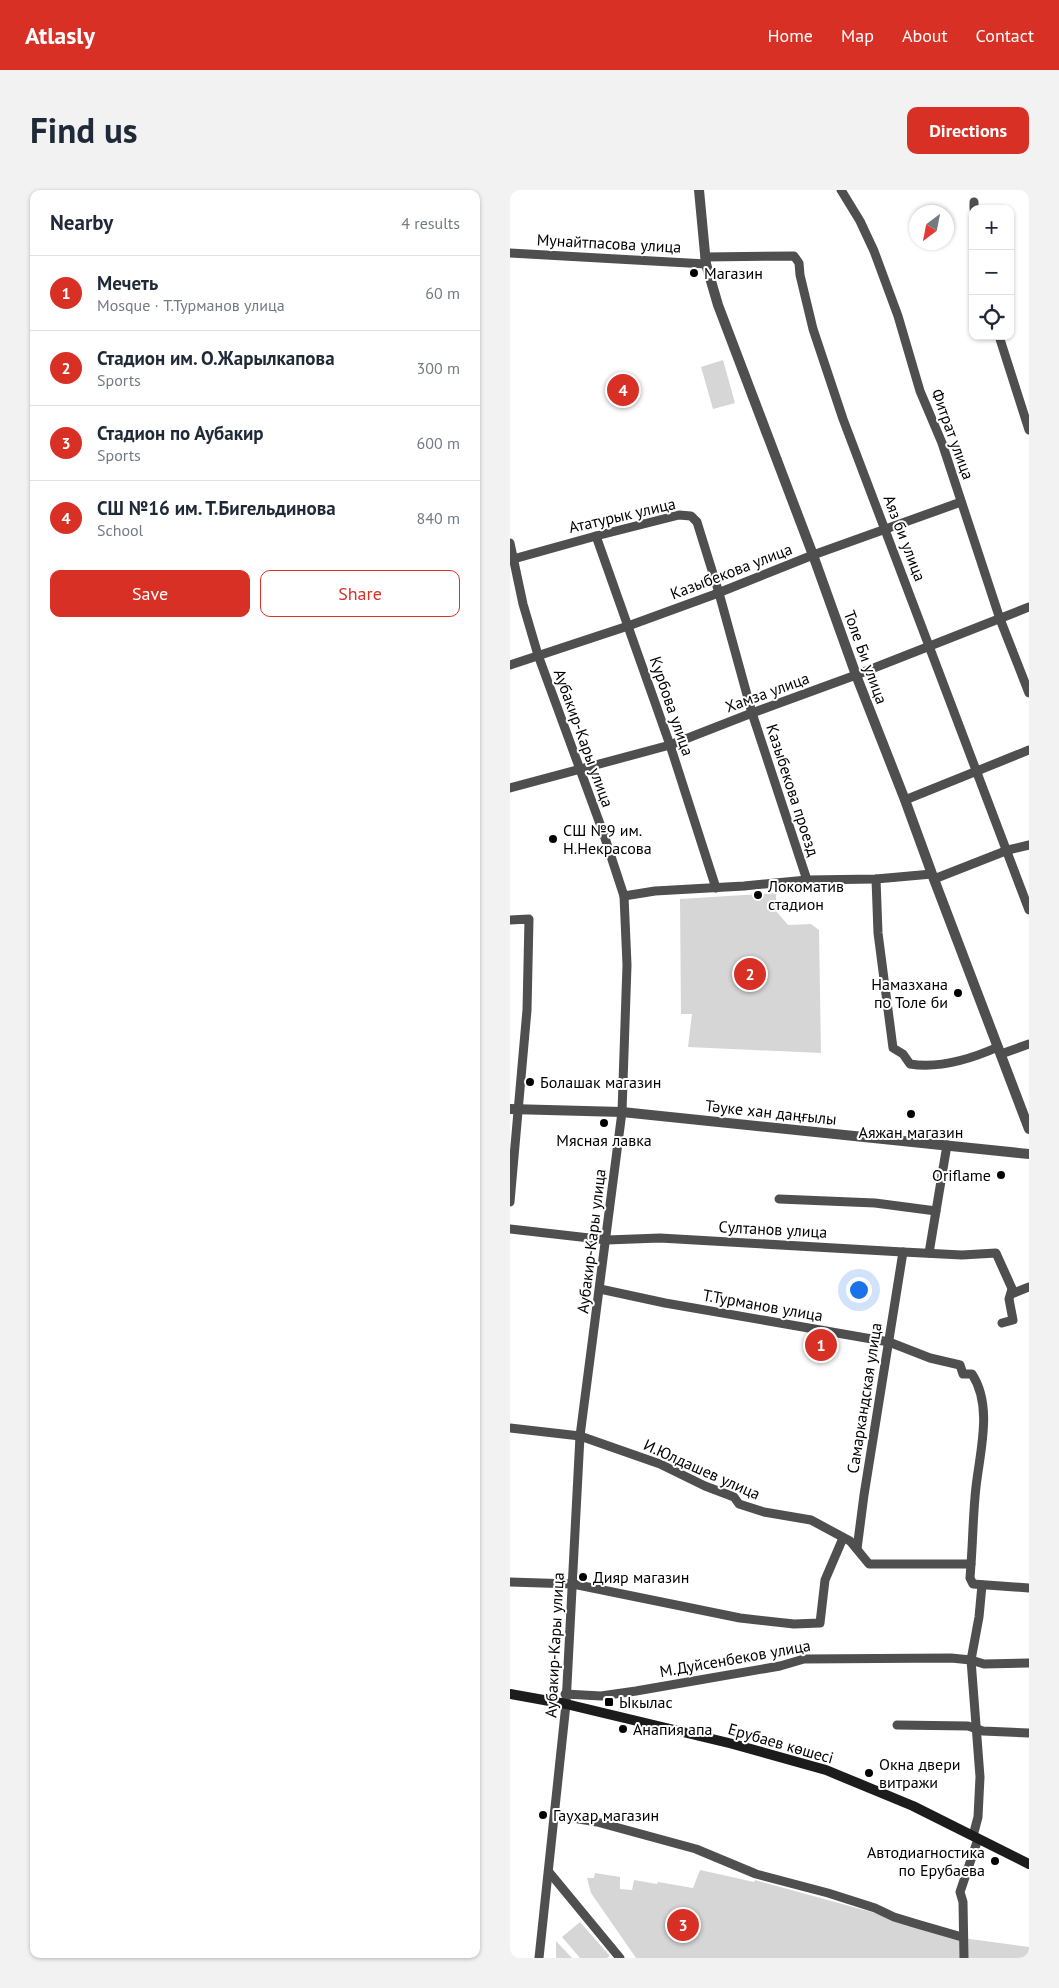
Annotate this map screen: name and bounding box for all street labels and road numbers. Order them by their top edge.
street label: Мунайтпасова улица [536,229,682,257]
street label: Фитрат улица [927,386,979,482]
street label: Аяз би улица [879,492,931,584]
street label: Ататурык улица [567,493,677,537]
street label: Казыбекова улица [667,539,795,603]
street label: Толе Би улица [840,607,892,707]
street label: Курбова улица [646,654,698,758]
street label: Аубакир-Кары улица [550,666,618,810]
street label: Хамза улица [722,668,812,716]
street label: Казыбекова проезд [762,721,824,859]
street label: Тәуке хан даңғылы [704,1095,838,1129]
street label: Аубакир-Кары улица [572,1168,610,1314]
street label: Султанов улица [718,1216,828,1242]
street label: Т.Турманов улица [701,1285,825,1325]
street label: Самаркандская улица [842,1321,886,1475]
street label: И.Юлдашев улица [641,1434,763,1504]
street label: Аубакир-Кары улица [540,1572,568,1718]
street label: М.Дуйсенбеков улица [658,1635,812,1681]
street label: Ерубаев көшесі [726,1718,836,1768]

